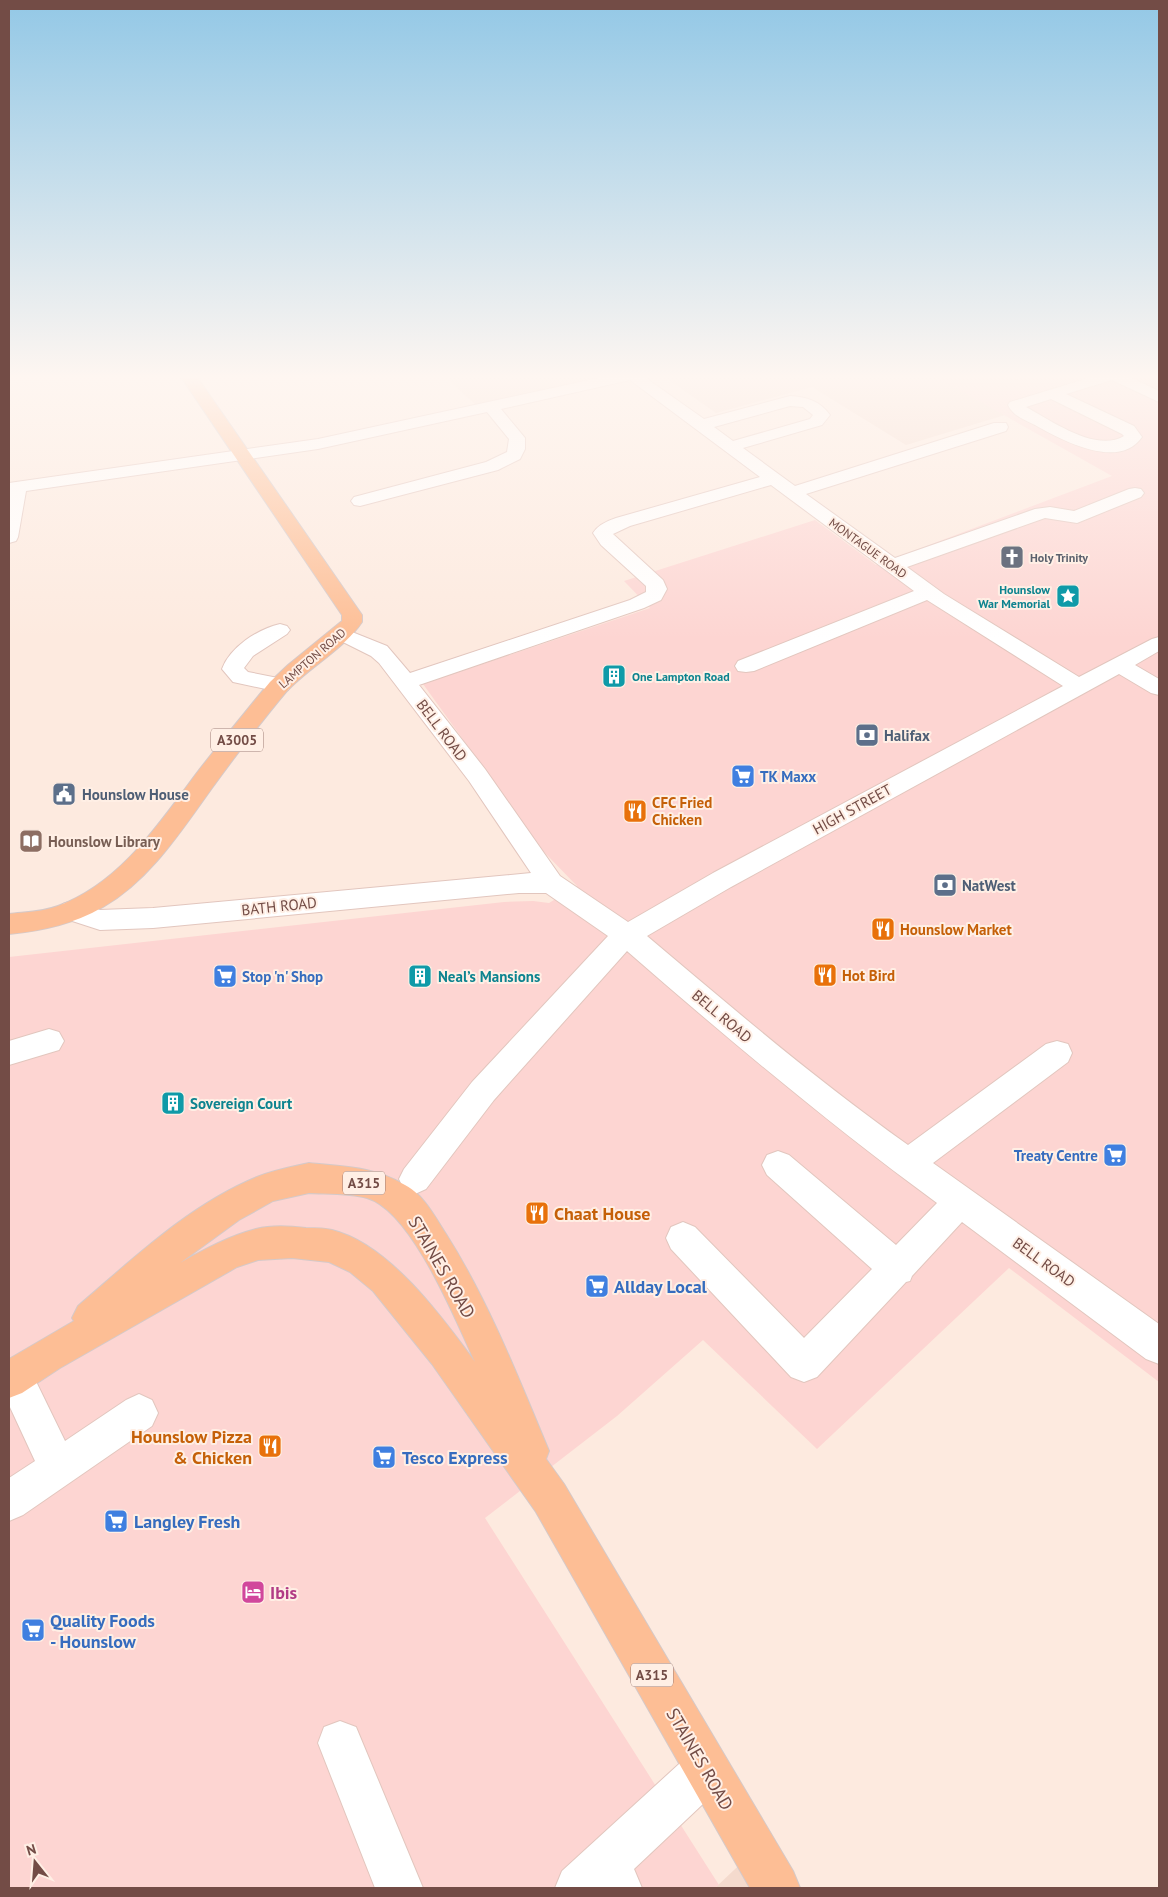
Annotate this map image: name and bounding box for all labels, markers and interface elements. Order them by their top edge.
street label: MONTAGUE ROAD [826,515,910,581]
church icon: Holy Trinity [999,544,1025,570]
place label: Holy Trinity [1030,550,1088,565]
place label: Hounslow War Memorial [978,582,1050,611]
place icon: Hounslow War Memorial [1055,583,1081,609]
street label: LAMPTON ROAD [275,625,349,691]
building icon: One Lampton Road [601,663,627,689]
place label: One Lampton Road [632,669,730,684]
street label: BELL ROAD [413,695,471,765]
bank icon: Halifax [854,722,880,748]
place label: Halifax [884,726,930,745]
road number: A3005 [211,728,263,752]
supermarket icon: TK Maxx [730,763,756,789]
place label: TK Maxx [760,767,816,786]
street label: HIGH STREET [809,779,895,838]
public building icon: Hounslow House [51,781,77,807]
place label: Hounslow House [82,785,189,804]
place label: CFC Fried Chicken [652,793,712,829]
restaurant icon: CFC Fried Chicken [622,798,648,824]
library icon: Hounslow Library [18,828,44,854]
place label: Hounslow Library [48,832,161,851]
bank icon: NatWest [932,872,958,898]
place label: NatWest [962,876,1017,895]
street label: BATH ROAD [240,893,318,919]
restaurant icon: Hounslow Market [870,916,896,942]
place label: Hounslow Market [900,920,1012,939]
restaurant icon: Hot Bird [812,962,838,988]
supermarket icon: Stop 'n' Shop [212,963,238,989]
building icon: Neal’s Mansions [407,963,433,989]
place label: Hot Bird [842,966,895,985]
place label: Stop 'n' Shop [242,967,323,986]
place label: Neal’s Mansions [438,967,540,986]
street label: BELL ROAD [688,985,756,1047]
building icon: Sovereign Court [160,1090,186,1116]
place label: Sovereign Court [190,1094,293,1113]
supermarket icon: Treaty Centre [1102,1142,1128,1168]
place label: Treaty Centre [1014,1146,1098,1165]
road number: A315 [343,1172,385,1194]
restaurant icon: Chaat House [524,1200,550,1226]
place label: Chaat House [554,1202,650,1225]
street label: STAINES ROAD [403,1212,481,1322]
street label: BELL ROAD [1009,1233,1079,1291]
supermarket icon: Allday Local [584,1273,610,1299]
place label: Allday Local [614,1275,708,1298]
place label: Hounslow Pizza & Chicken [131,1425,252,1469]
restaurant icon: Hounslow Pizza & Chicken [257,1433,283,1459]
supermarket icon: Tesco Express [371,1444,397,1470]
place label: Tesco Express [402,1446,508,1469]
supermarket icon: Langley Fresh [103,1508,129,1534]
place label: Langley Fresh [134,1510,240,1533]
hotel icon: Ibis [240,1579,266,1605]
place label: Ibis [270,1581,298,1604]
place label: Quality Foods - Hounslow [50,1609,155,1653]
supermarket icon: Quality Foods - Hounslow [20,1617,46,1643]
road number: A315 [631,1664,673,1686]
street label: STAINES ROAD [661,1704,739,1814]
north arrow [10,1837,60,1887]
text: N [24,1840,38,1860]

